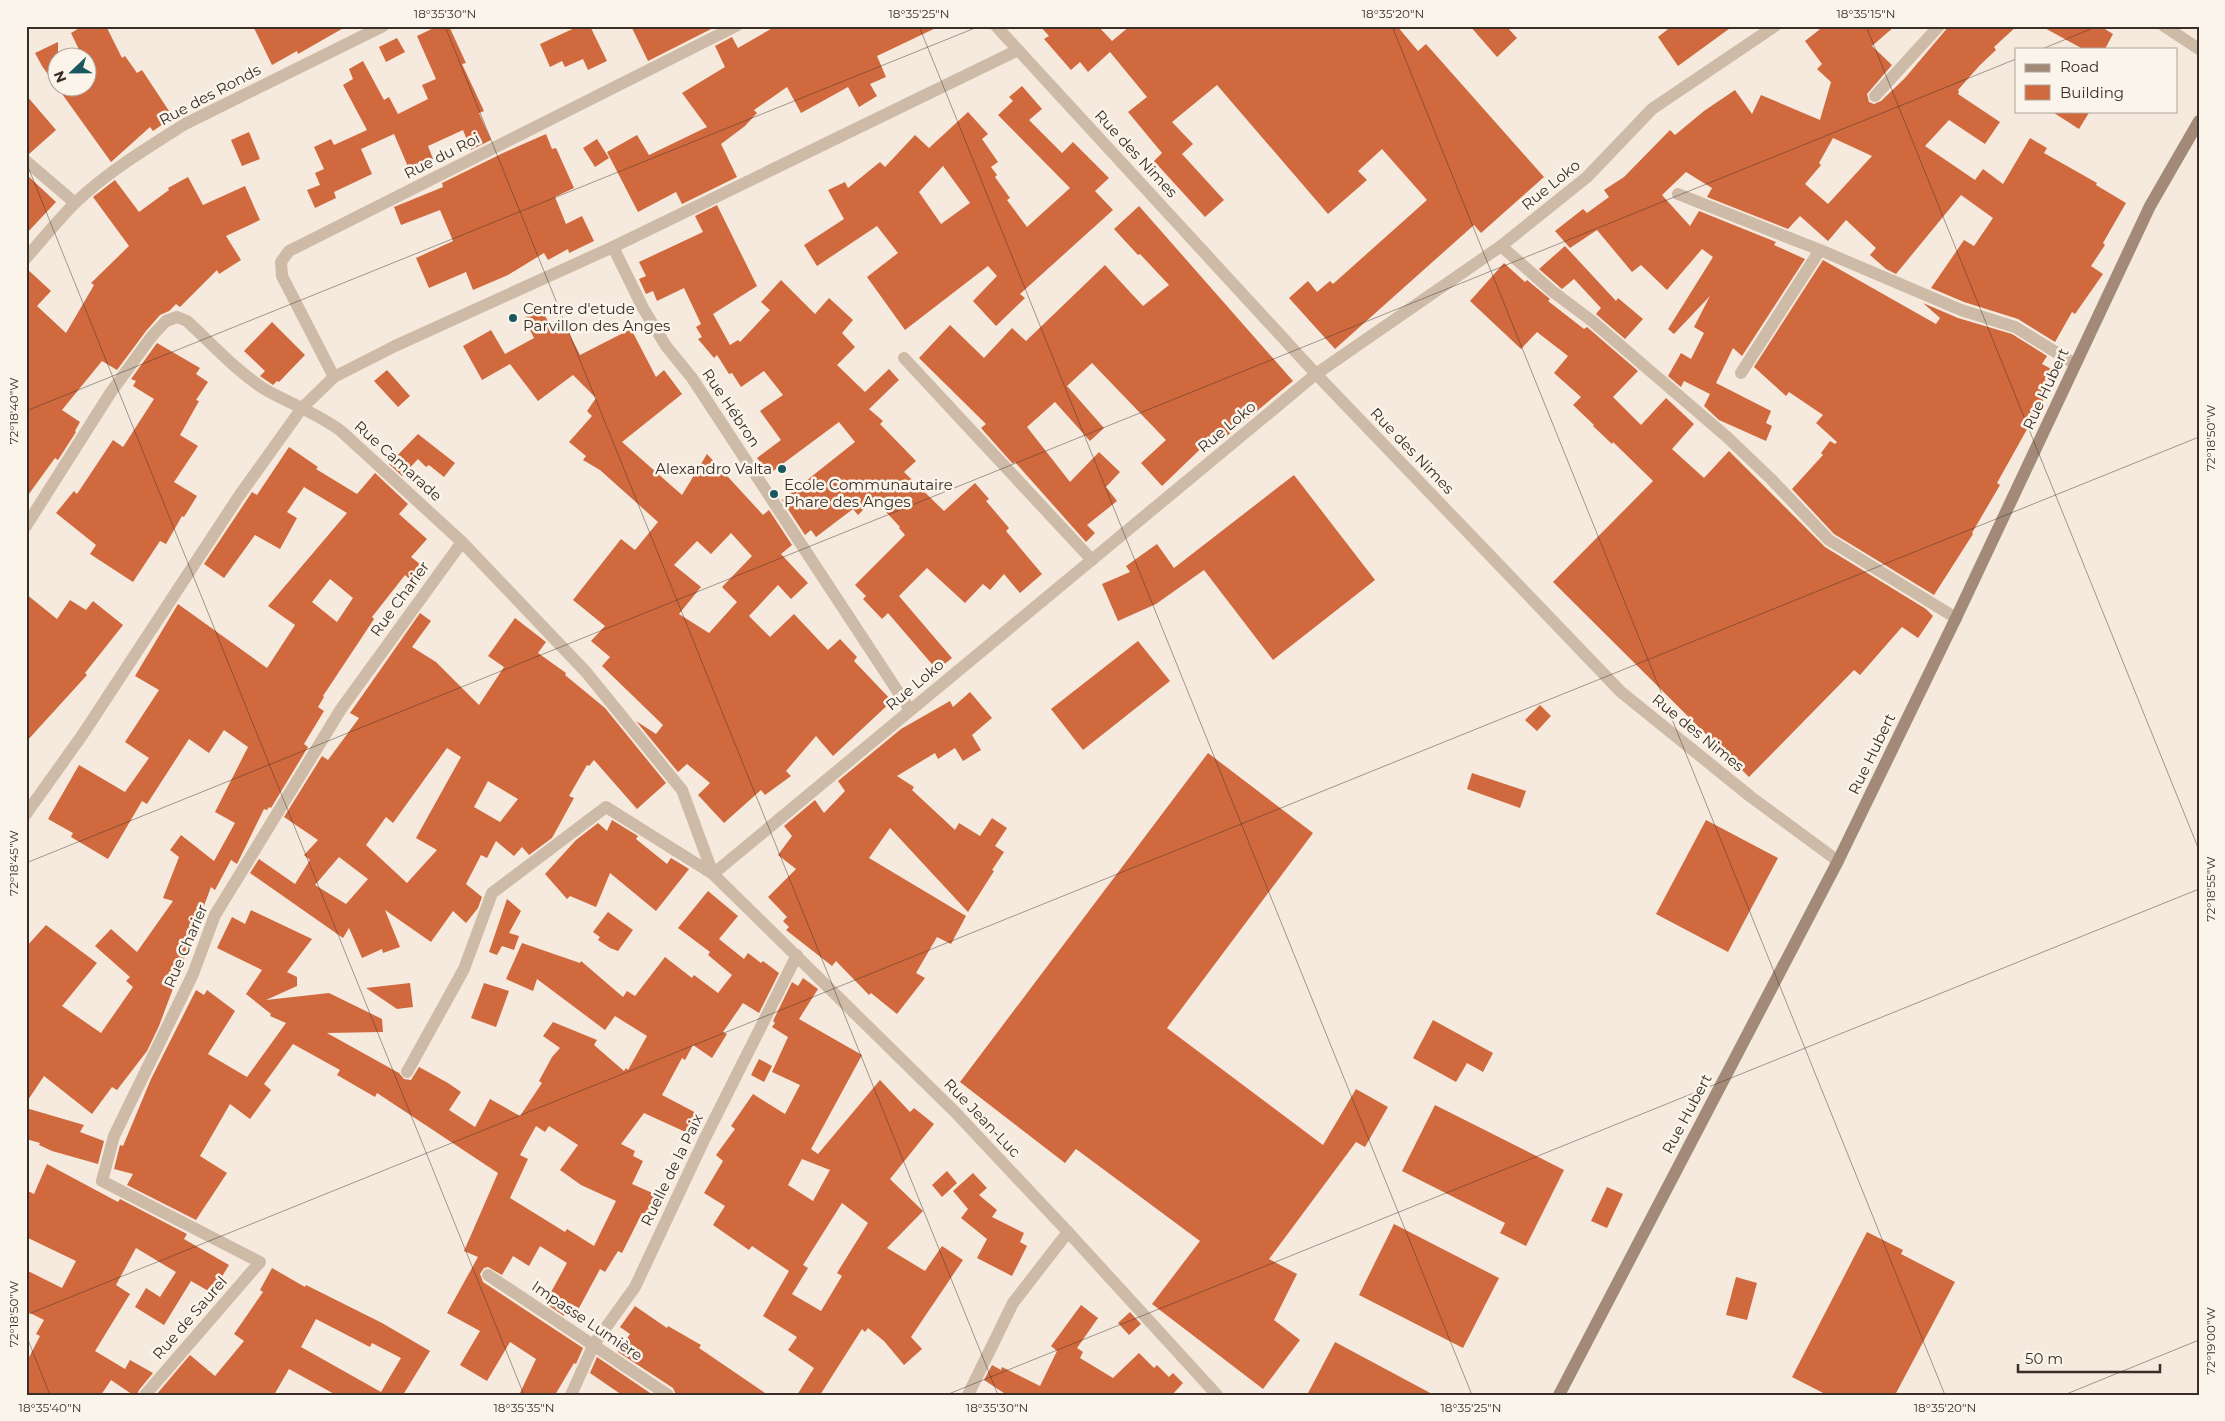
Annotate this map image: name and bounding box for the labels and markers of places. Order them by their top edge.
place label: Centre d'etude Parvillon des Anges [523,299,670,335]
marker: Centre d'etude Parvillon des Anges [507,312,519,324]
place label: Alexandro Valta [655,459,772,478]
marker: Alexandro Valta [776,463,788,475]
place label: Ecole Communautaire Phare des Anges [784,475,953,511]
marker: Ecole Communautaire Phare des Anges [768,488,780,500]

